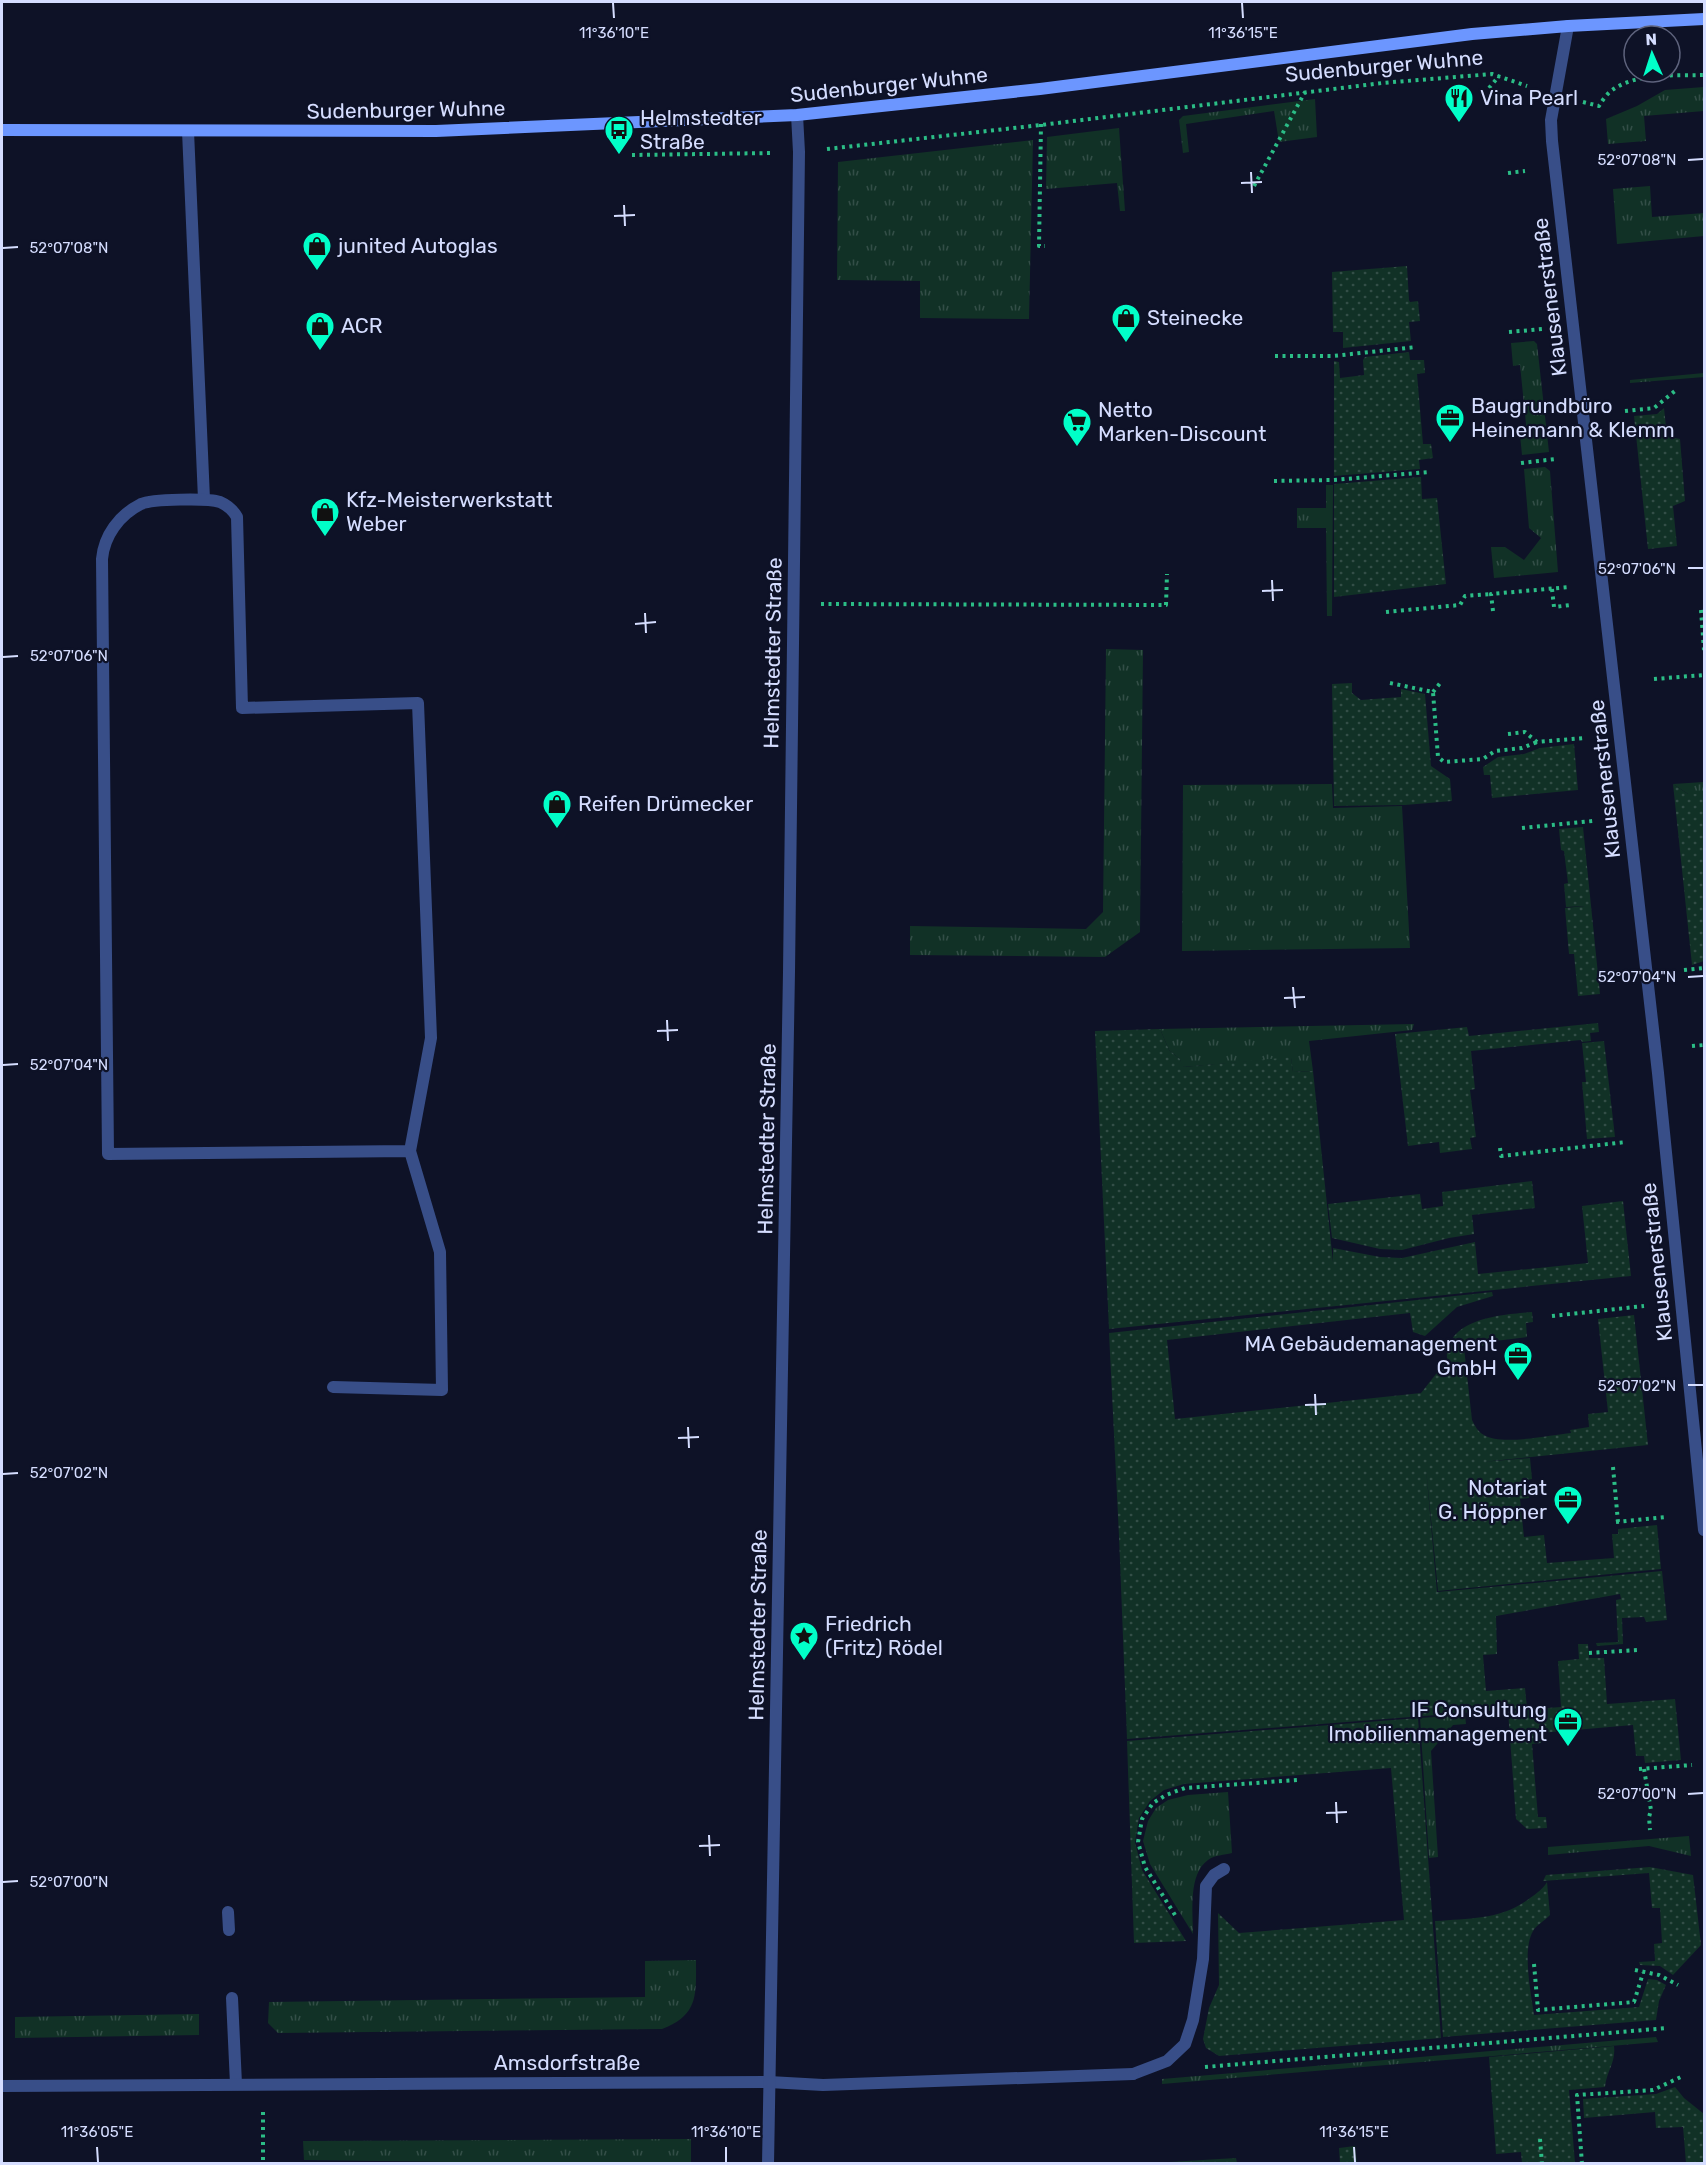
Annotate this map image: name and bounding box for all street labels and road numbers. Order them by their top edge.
street label: Sudenburger Wuhne [1284,44,1484,87]
street label: Sudenburger Wuhne [789,62,989,107]
street label: Sudenburger Wuhne [306,95,506,124]
street label: Klausenerstraße [1527,216,1572,378]
street label: Helmstedter Straße [758,557,787,749]
street label: Klausenerstraße [1584,699,1625,860]
street label: Helmstedter Straße [752,1043,781,1235]
street label: Klausenerstraße [1636,1182,1677,1343]
street label: Helmstedter Straße [743,1529,772,1721]
street label: Amsdorfstraße [494,2050,640,2075]

